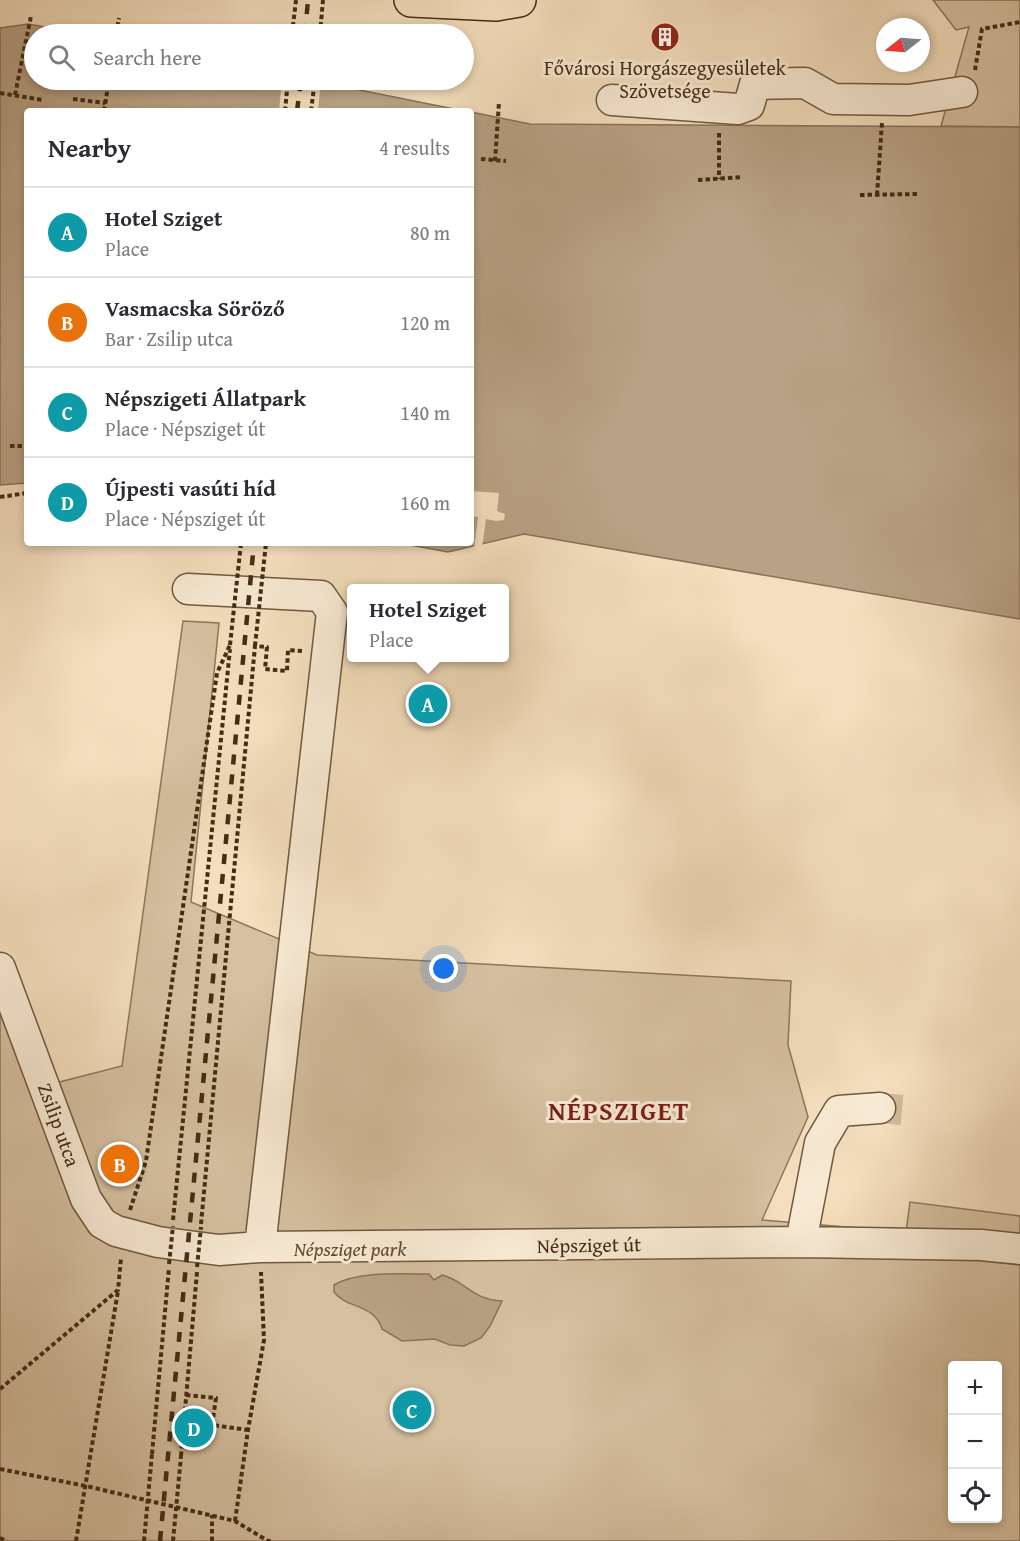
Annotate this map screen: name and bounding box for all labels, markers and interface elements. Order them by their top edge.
north arrow [876,18,930,72]
building icon: Fővárosi Horgászegyesületek Szövetsége [649,21,681,53]
search box [24,24,474,90]
icon: search [45,41,78,74]
text: Search here [93,41,202,73]
place label: Fővárosi Horgászegyesületek Szövetsége [544,53,787,105]
text: Nearby [48,128,131,167]
text: 4 results [379,133,450,162]
text: Hotel Sziget [105,202,222,234]
text: A [61,218,74,247]
text: 80 m [410,218,450,247]
text: Place [105,234,149,263]
text: Vasmacska Söröző [105,292,285,324]
text: B [61,308,74,337]
text: 120 m [400,308,450,337]
text: Bar · Zsilip utca [105,324,233,353]
text: Népszigeti Állatpark [105,382,306,414]
text: C [62,398,73,427]
text: 140 m [400,398,450,427]
text: Place · Népsziget út [105,414,265,443]
text: Újpesti vasúti híd [105,472,276,504]
text: D [61,488,74,517]
text: 160 m [400,488,450,517]
text: Place · Népsziget út [105,504,265,533]
popup [347,584,509,662]
text: Hotel Sziget [369,593,487,625]
text: Place [369,625,413,654]
pin: A [408,682,448,726]
your location [429,954,458,983]
street label: Zsilip utca [31,1079,88,1171]
district label: NÉPSZIGET [548,1091,690,1130]
pin: B [100,1142,140,1186]
street label: Népsziget út [537,1229,641,1260]
park label: Népsziget park [293,1234,407,1263]
map controls [948,1361,1002,1523]
button: + [948,1361,1002,1415]
pin: C [392,1388,432,1432]
pin: D [174,1406,214,1450]
button: − [948,1415,1002,1469]
button: locate [948,1469,1002,1523]

